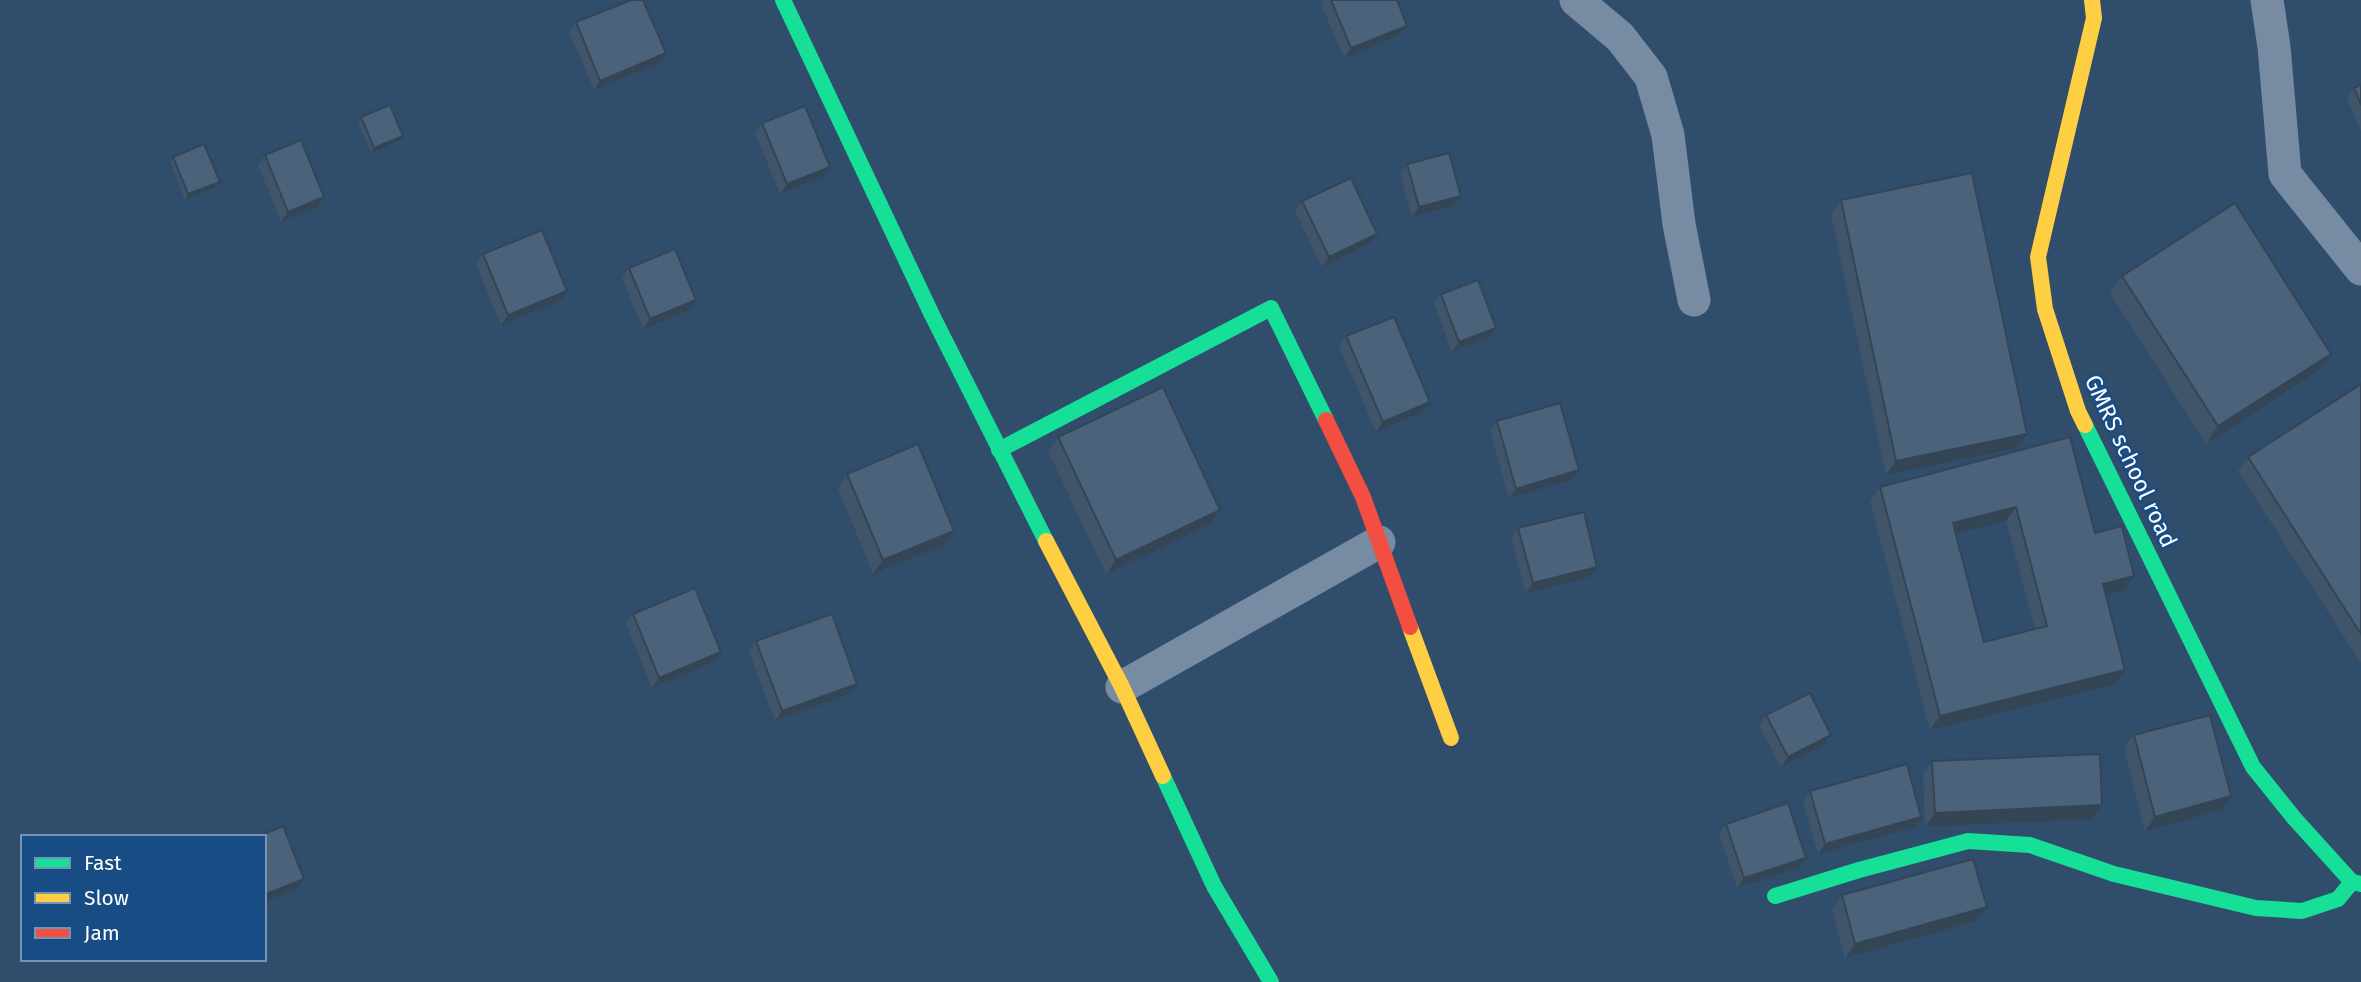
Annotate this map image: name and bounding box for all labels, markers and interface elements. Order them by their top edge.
street label: GMRS school road [2079,370,2183,552]
legend [21,835,266,961]
text: Fast [84,850,122,876]
text: Slow [84,885,129,911]
text: Jam [84,920,120,946]

